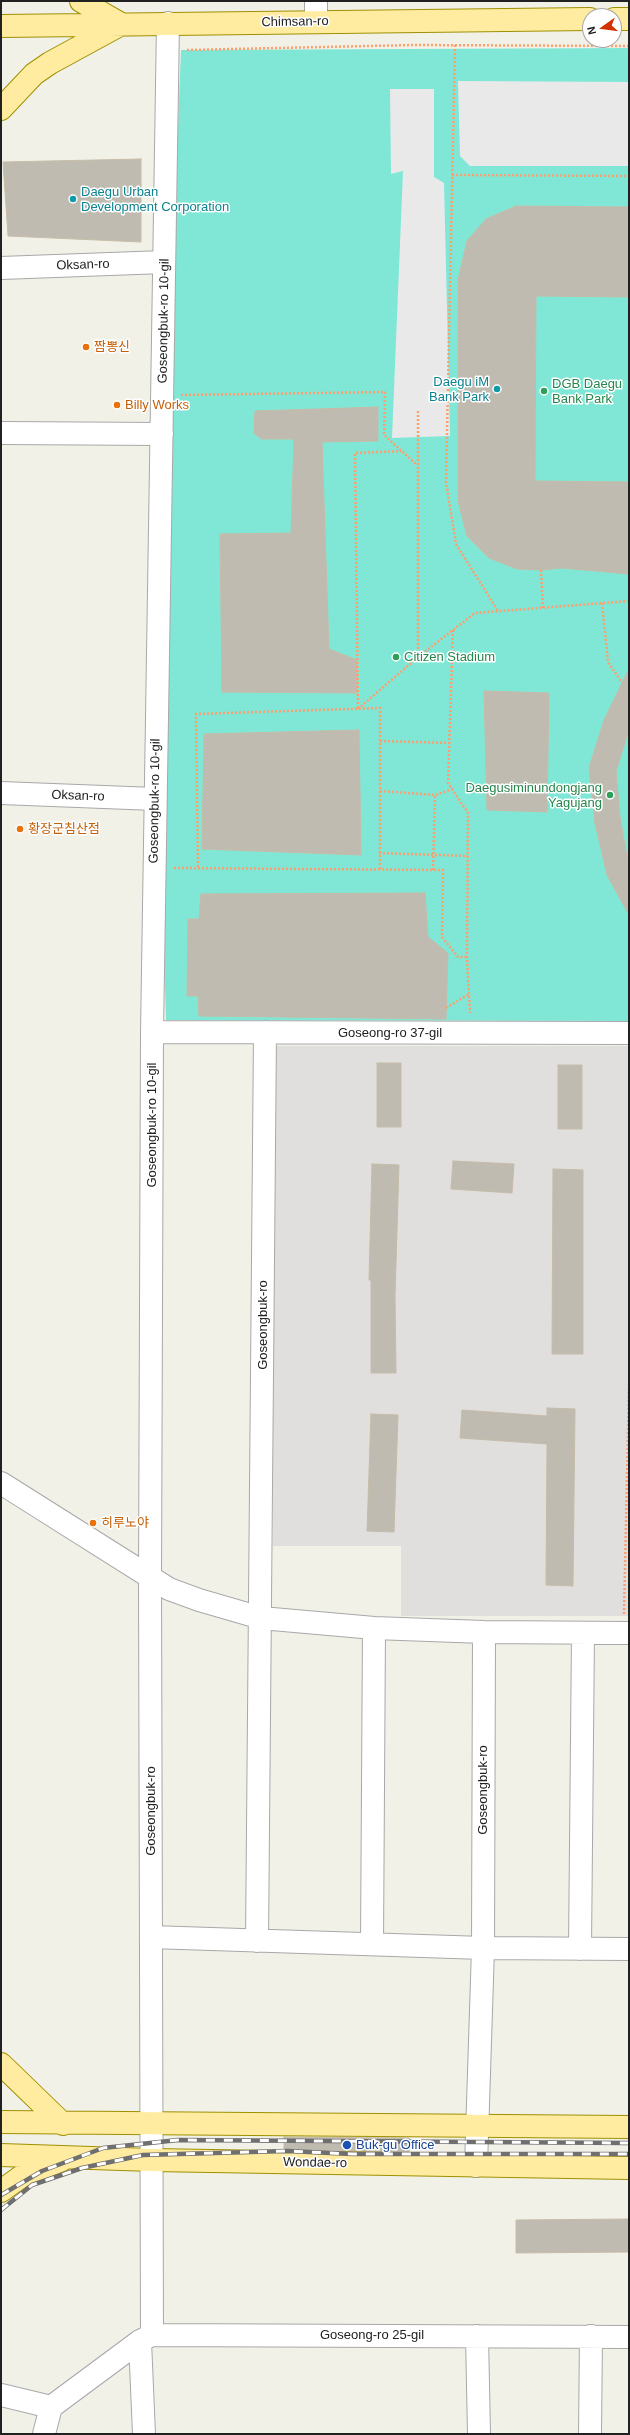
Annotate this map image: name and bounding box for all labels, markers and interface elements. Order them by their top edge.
north arrow [582,8,622,48]
street label: Chimsan-ro [261,14,329,30]
text: N [585,25,598,36]
place label: Daegu Urban Development Corporation [81,184,229,215]
marker: Daegu Urban Development Corporation [68,194,78,204]
street label: Oksan-ro [56,256,110,274]
street label: Goseongbuk-ro 10-gil [155,258,173,384]
place label: 짬뽕신 [94,339,130,355]
marker: 짬뽕신 [81,342,91,352]
place label: Daegu iM Bank Park [429,374,489,405]
place label: DGB Daegu Bank Park [552,376,622,407]
marker: Daegu iM Bank Park [492,384,502,394]
marker: DGB Daegu Bank Park [539,386,549,396]
place label: Billy Works [125,397,189,413]
marker: Billy Works [112,400,122,410]
place label: Citizen Stadium [404,649,495,665]
marker: Citizen Stadium [391,652,401,662]
street label: Goseongbuk-ro 10-gil [146,738,164,864]
place label: Daegusiminundongjang Yagujang [465,780,602,811]
street label: Oksan-ro [51,787,105,805]
marker: Daegusiminundongjang Yagujang [605,790,615,800]
place label: 황장군침산점 [28,821,100,837]
marker: 황장군침산점 [15,824,25,834]
street label: Goseong-ro 37-gil [338,1025,442,1041]
street label: Goseongbuk-ro 10-gil [144,1062,160,1188]
street label: Goseongbuk-ro [255,1280,271,1370]
place label: 히루노야 [101,1515,149,1531]
marker: 히루노야 [88,1518,98,1528]
street label: Goseongbuk-ro [475,1745,491,1835]
street label: Goseongbuk-ro [143,1766,159,1856]
place label: Buk-gu Office [356,2137,435,2153]
marker: Buk-gu Office [341,2139,353,2151]
street label: Wondae-ro [283,2155,347,2171]
street label: Goseong-ro 25-gil [320,2327,424,2343]

